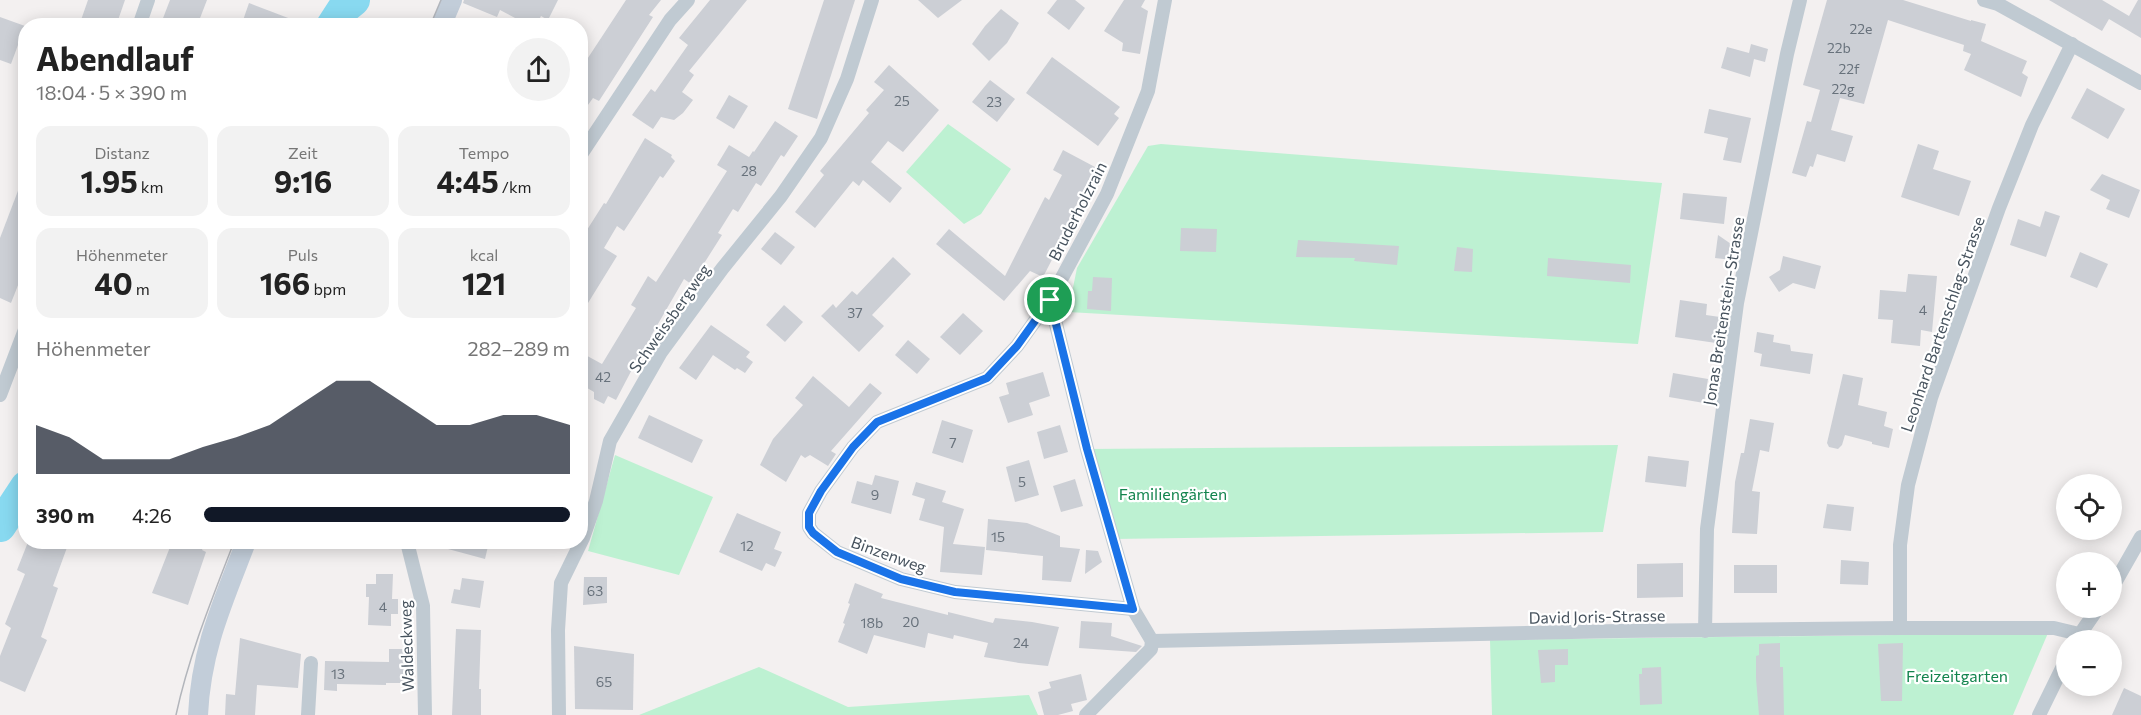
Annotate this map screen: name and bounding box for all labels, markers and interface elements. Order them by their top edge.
house number: 22e [1850,20,1872,37]
text: Abendlauf [36,37,194,78]
button: share [507,38,570,101]
house number: 22b [1827,39,1851,56]
house number: 22f [1838,60,1860,77]
text: 18:04 · 5 × 390 m [36,80,187,104]
house number: 22g [1831,80,1855,97]
house number: 25 [894,92,910,109]
house number: 23 [986,93,1002,110]
text: Distanz [94,143,150,162]
text: Zeit [288,143,318,162]
text: Tempo [459,143,509,162]
street label: Bruderholzrain [1044,158,1110,264]
text: 1.95 [81,162,138,199]
text: 9:16 [274,162,332,199]
text: 4:45 [436,162,499,199]
house number: 28 [741,162,757,179]
text: km [138,177,163,196]
text: /km [499,177,532,196]
street label: Leonhard Bartenschlag-Strasse [1896,214,1988,434]
street label: Jonas Breitenstein-Strasse [1699,215,1747,407]
text: Höhenmeter [76,245,168,264]
text: Puls [288,245,318,264]
text: kcal [470,245,498,264]
street label: Schweissbergweg [624,260,714,376]
text: 40 [94,264,133,301]
text: 166 [260,264,310,301]
text: 121 [462,264,506,301]
pin [1024,274,1075,325]
text: m [133,279,150,298]
text: bpm [310,279,346,298]
icon: arrive [1033,283,1066,316]
house number: 4 [1919,301,1928,318]
house number: 37 [847,304,863,321]
text: Höhenmeter [36,336,151,360]
text: 282–289 m [467,336,570,360]
house number: 42 [595,368,611,385]
house number: 7 [949,434,957,451]
house number: 5 [1018,473,1026,490]
map controls [2056,474,2122,696]
button: locate [2056,474,2122,540]
park label: Familiengärten [1119,484,1227,503]
house number: 9 [871,486,879,503]
text: 390 m [36,503,95,527]
text: 4:26 [132,503,172,527]
house number: 15 [991,528,1005,545]
street label: Binzenweg [849,532,929,576]
house number: 12 [740,537,754,554]
button: + [2056,552,2122,618]
house number: 63 [587,582,603,599]
house number: 4 [379,598,388,615]
street label: Waldeckweg [395,599,417,692]
street label: David Joris-Strasse [1528,605,1666,627]
house number: 20 [903,613,919,630]
house number: 18b [861,614,883,631]
button: − [2056,630,2122,696]
house number: 24 [1013,634,1030,651]
house number: 13 [331,665,345,682]
park label: Freizeitgarten [1906,666,2008,685]
house number: 65 [596,673,612,690]

